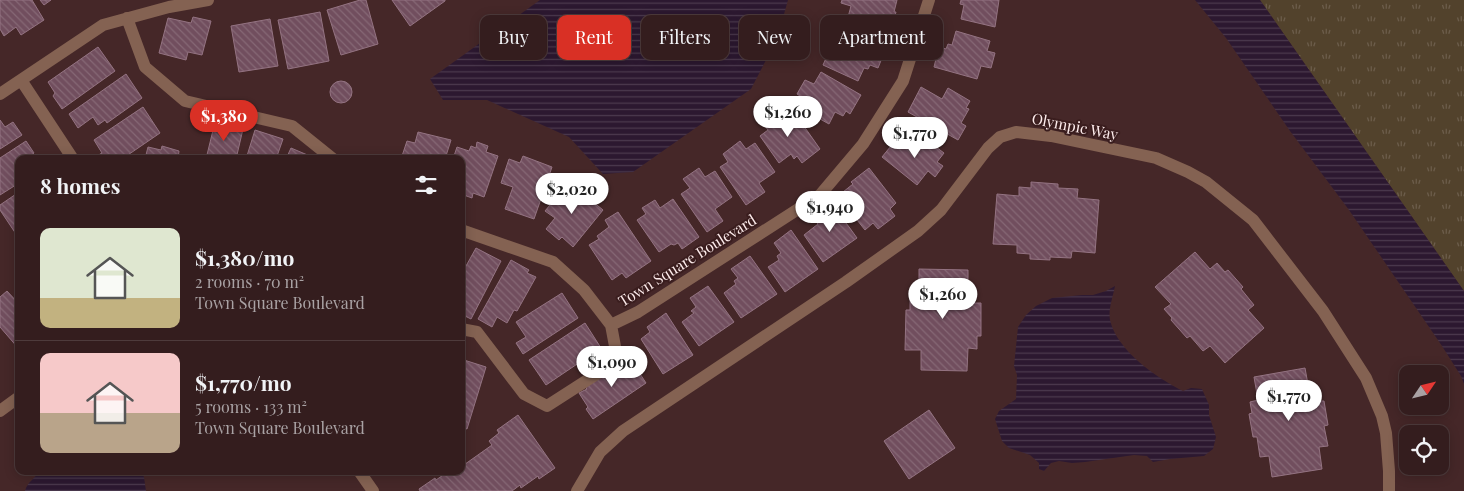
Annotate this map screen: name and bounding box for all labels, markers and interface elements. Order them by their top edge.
chip: Buy [480,15,547,60]
chip: Rent [557,15,631,60]
chip: Filters [641,15,729,60]
chip: New [739,15,810,60]
chip: Apartment [820,15,943,60]
pin: $1,260 [747,96,829,138]
pin: $1,380 [183,100,265,142]
text: $1,260 [764,101,812,122]
text: $1,380 [201,105,247,126]
street label: Olympic Way [1030,108,1120,144]
pin: $1,770 [874,116,956,159]
text: $1,770 [893,122,937,143]
text: 8 homes [40,171,120,199]
icon: filters [412,171,440,199]
pin: $2,020 [531,172,613,215]
text: $2,020 [547,178,597,199]
pin: $1,940 [789,190,871,233]
text: $1,940 [806,196,854,217]
street label: Town Square Boulevard [614,209,760,311]
text: $1,380/mo [195,243,294,271]
icon: home [80,248,140,308]
text: 2 rooms · 70 m² [195,271,304,292]
pin: $1,260 [902,278,984,320]
text: $1,260 [919,283,967,304]
text: Town Square Boulevard [195,292,365,313]
pin: $1,090 [571,346,653,388]
text: $1,090 [587,351,637,372]
north arrow [1399,365,1449,415]
map controls [1399,365,1449,475]
text: $1,770/mo [195,368,292,396]
icon: home [80,373,140,433]
pin: $1,770 [1248,380,1330,422]
text: $1,770 [1267,385,1311,406]
text: 5 rooms · 133 m² [195,396,307,417]
text: Town Square Boulevard [195,417,365,438]
button: locate [1399,425,1449,475]

